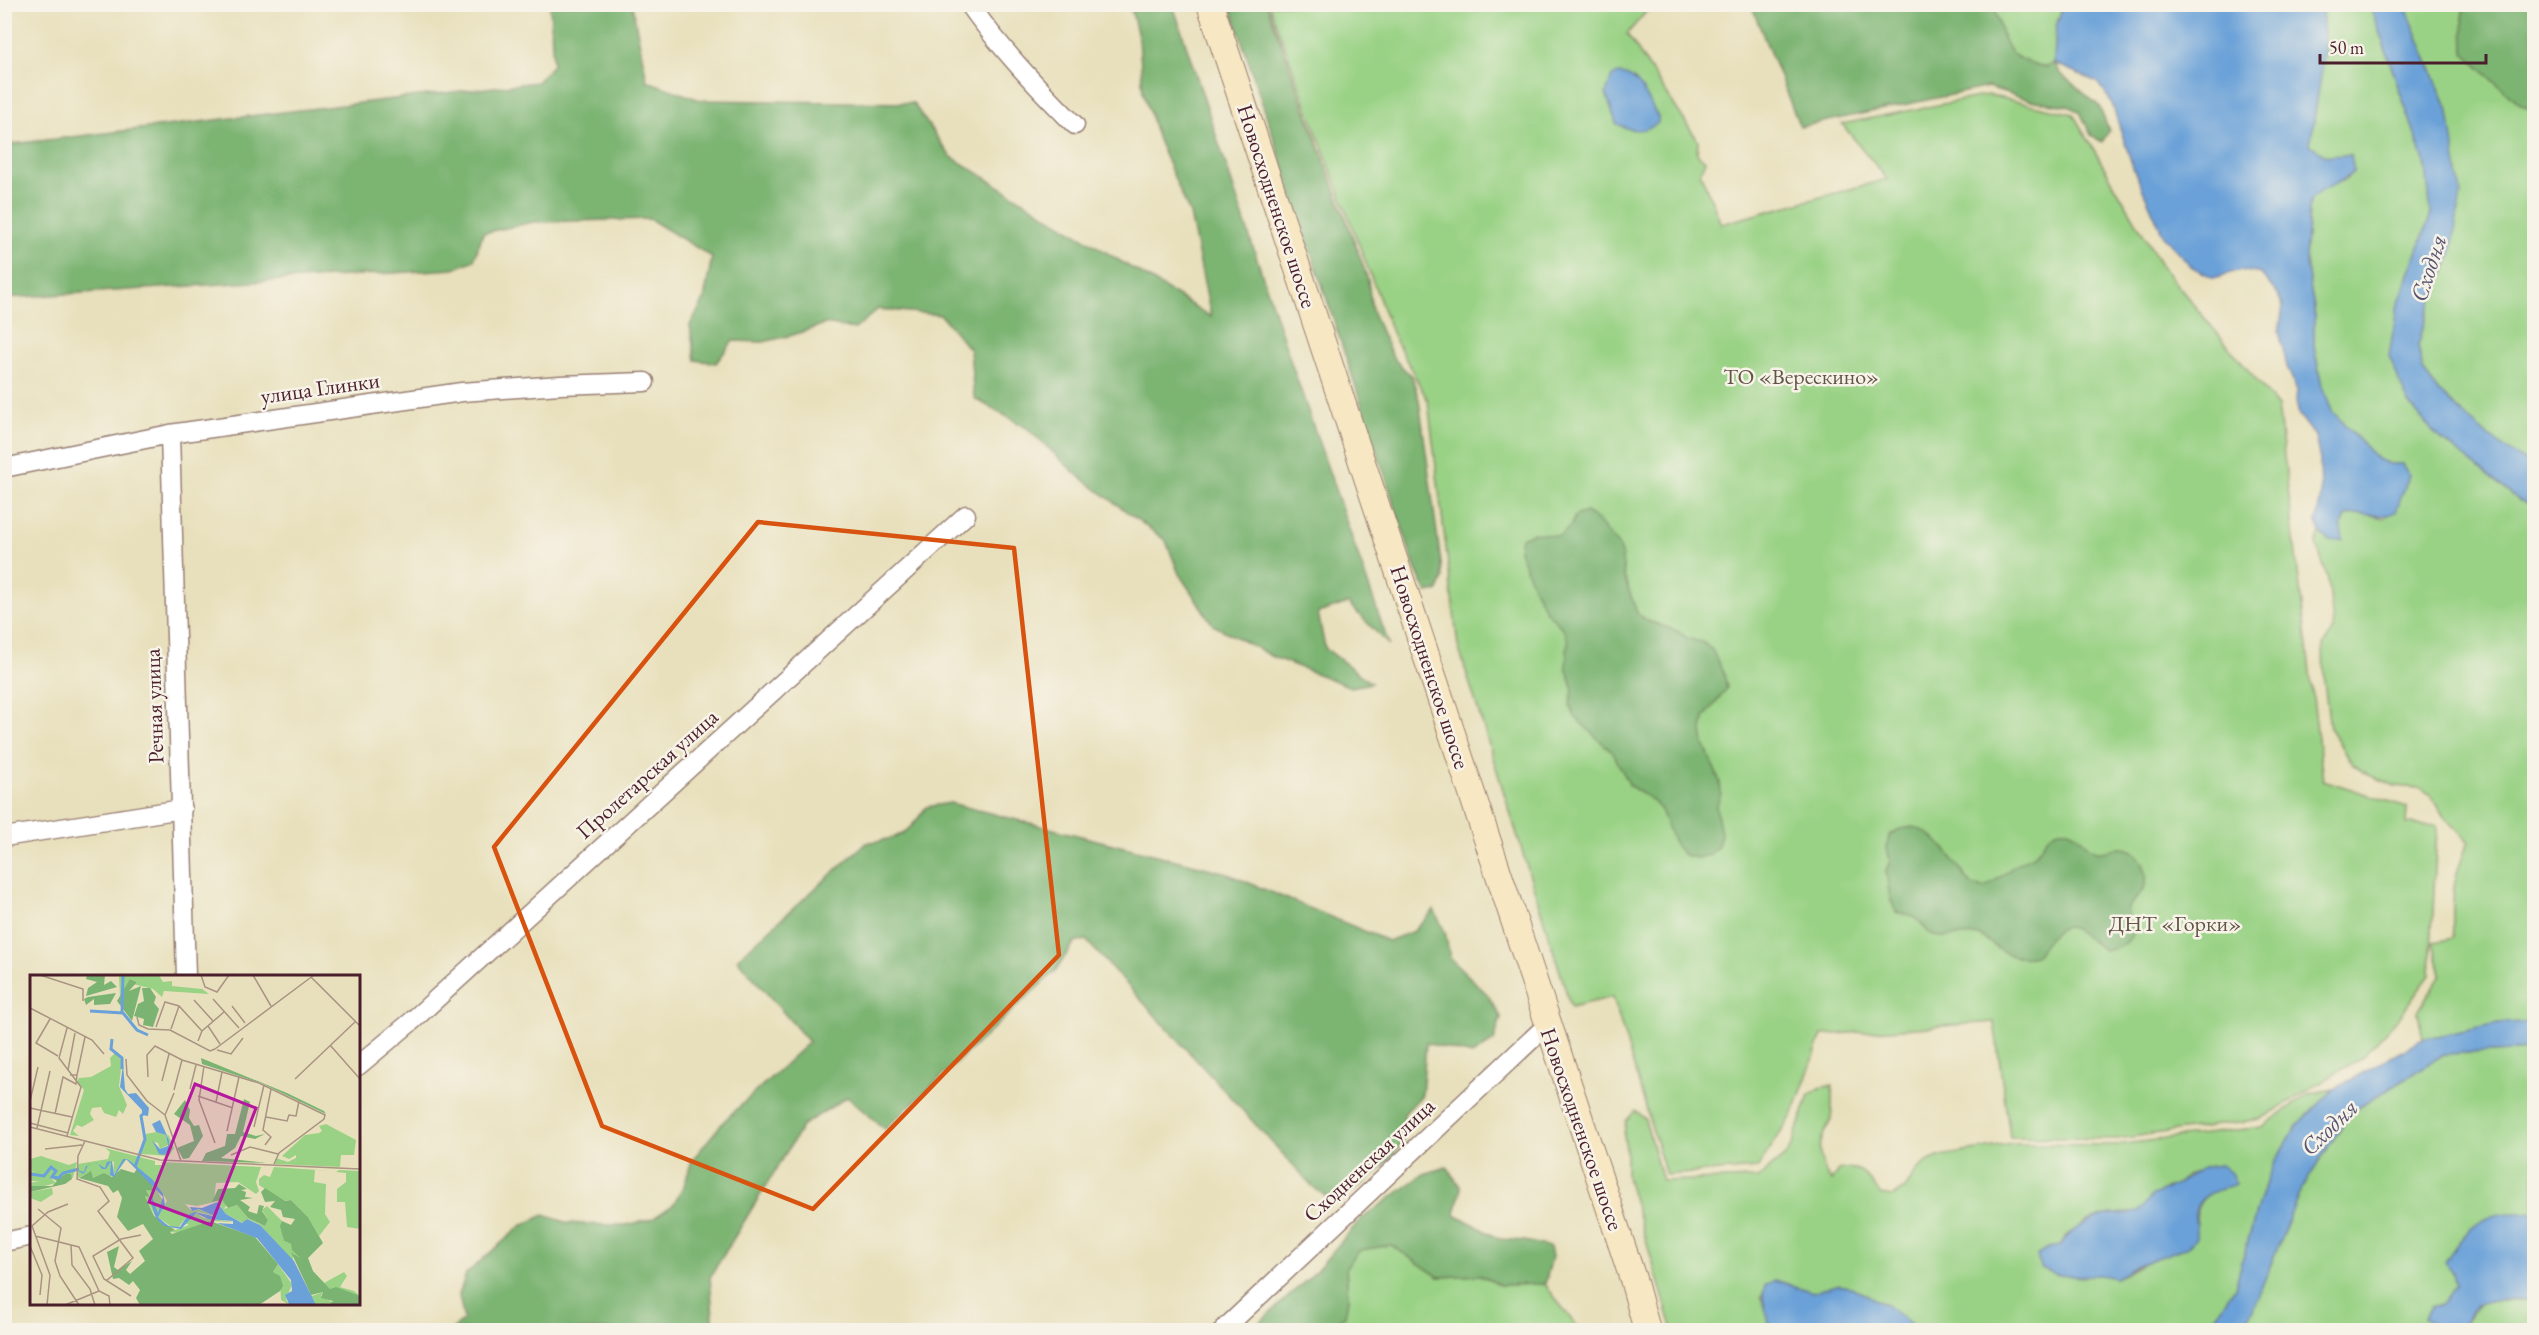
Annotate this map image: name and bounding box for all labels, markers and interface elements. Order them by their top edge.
scale bar [2320,27,2486,65]
text: 50 m [2329,36,2364,59]
street label: Новосходненское шоссе [1230,101,1324,312]
water label: Сходня [2403,231,2453,305]
park label: ТО «Верескино» [1723,362,1879,391]
street label: улица Глинки [259,365,382,411]
street label: Новосходненское шоссе [1383,562,1477,773]
street label: Речная улица [137,648,171,764]
street label: Пролетарская улица [570,702,724,846]
park label: ДНТ «Горки» [2109,909,2241,938]
inset map [30,975,360,1305]
street label: Новосходненское шоссе [1534,1024,1630,1235]
street label: Сходненская улица [1297,1091,1441,1228]
water label: Сходня [2294,1092,2364,1162]

